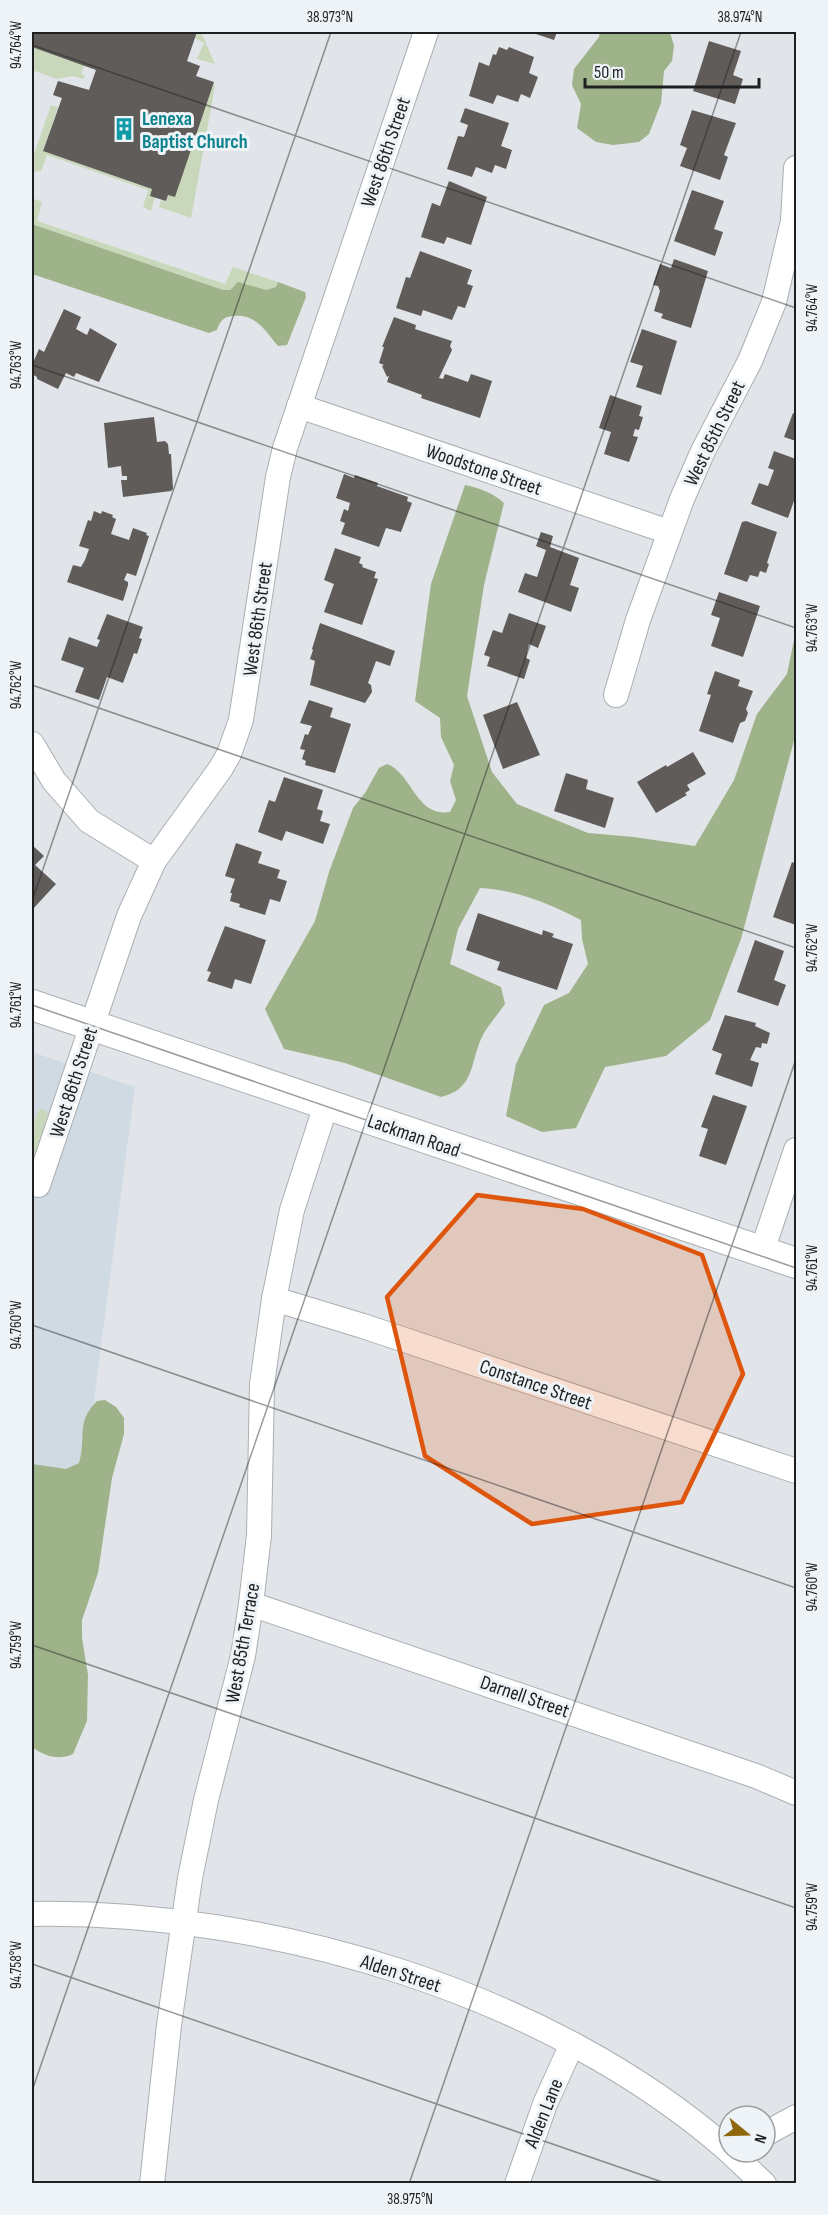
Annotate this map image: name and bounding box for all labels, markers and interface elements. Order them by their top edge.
text: 38.973°N [307,8,353,27]
text: 38.974°N [718,8,762,27]
text: 94.764°W [7,21,26,69]
scale bar [585,51,759,89]
text: 50 m [594,62,624,83]
street label: West 86th Street [356,94,416,210]
place label: Lenexa Baptist Church [142,107,248,154]
building icon: Lenexa Baptist Church [111,116,137,142]
text: 94.764°W [803,284,822,332]
text: 94.763°W [7,341,26,389]
street label: West 85th Street [679,377,751,490]
street label: Woodstone Street [423,439,545,501]
street label: West 86th Street [238,561,278,678]
text: 94.763°W [803,604,822,652]
text: 94.762°W [7,661,26,709]
text: 94.762°W [803,924,822,972]
text: 94.761°W [7,981,26,1028]
street label: West 86th Street [45,1024,103,1141]
street label: Lackman Road [364,1109,463,1163]
text: 94.761°W [803,1244,822,1291]
text: 94.760°W [7,1300,26,1349]
street label: Constance Street [476,1355,595,1415]
text: 94.760°W [803,1562,822,1611]
street label: West 85th Terrace [221,1581,265,1705]
text: 94.759°W [7,1621,26,1669]
street label: Darnell Street [477,1671,572,1723]
text: 94.759°W [803,1883,822,1931]
text: 94.758°W [7,1941,26,1989]
street label: Alden Street [357,1949,444,1998]
street label: Alden Lane [519,2075,569,2152]
north arrow [717,2104,777,2164]
text: N [749,2131,770,2146]
text: 38.975°N [387,2190,433,2209]

